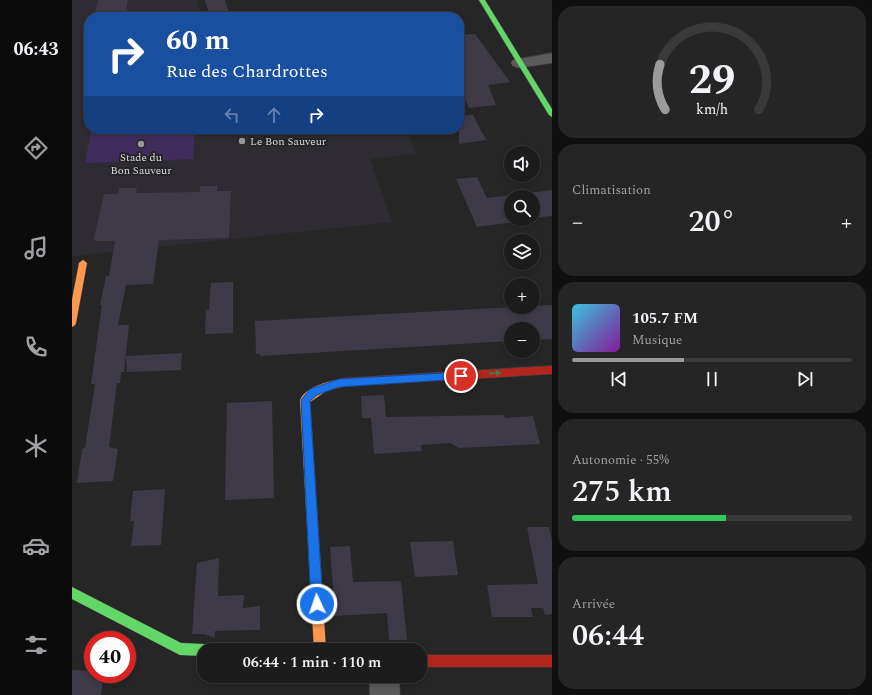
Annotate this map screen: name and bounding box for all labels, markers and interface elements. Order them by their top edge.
text: 60 m [166,19,230,62]
icon: right [100,28,152,80]
text: 06:43 [13,36,59,63]
text: 29 [689,49,735,112]
text: Rue des Chardrottes [166,58,328,85]
text: km/h [696,98,728,120]
icon: left [221,104,243,126]
icon: ahead [263,104,285,126]
icon: right [305,104,327,126]
place label: Le Bon Sauveur [250,133,327,150]
icon: directions [22,134,50,162]
marker: Le Bon Sauveur [237,136,247,146]
marker: Stade du Bon Sauveur [136,139,146,149]
map controls [504,146,540,358]
button: sound [504,146,540,182]
place label: Stade du Bon Sauveur [110,149,172,179]
text: Climatisation [572,180,651,200]
button: search [504,190,540,226]
text: 20° [688,199,736,245]
text: − [572,206,583,239]
text: + [841,206,852,239]
icon: music [22,234,50,262]
button: layers [504,234,540,270]
button: + [504,278,540,314]
text: 105.7 FM [632,307,698,330]
button: − [504,322,540,358]
text: Musique [632,330,682,350]
icon: phone [22,333,50,361]
pin [444,359,478,393]
icon: arrive [450,365,472,387]
icon: previous [608,368,630,390]
icon: pause [701,368,723,390]
icon: next [794,368,816,390]
one-way arrow [489,370,501,377]
icon: climate [22,432,50,460]
text: Autonomie · 55% [572,450,669,470]
text: 275 km [572,469,672,515]
icon: car [22,532,50,560]
position arrow [296,583,338,625]
text: Arrivée [572,594,615,614]
text: 06:44 [572,613,644,659]
icon: filters [22,631,50,659]
speed limit sign: 40 [84,631,136,683]
text: 06:44 · 1 min · 110 m [243,651,381,674]

